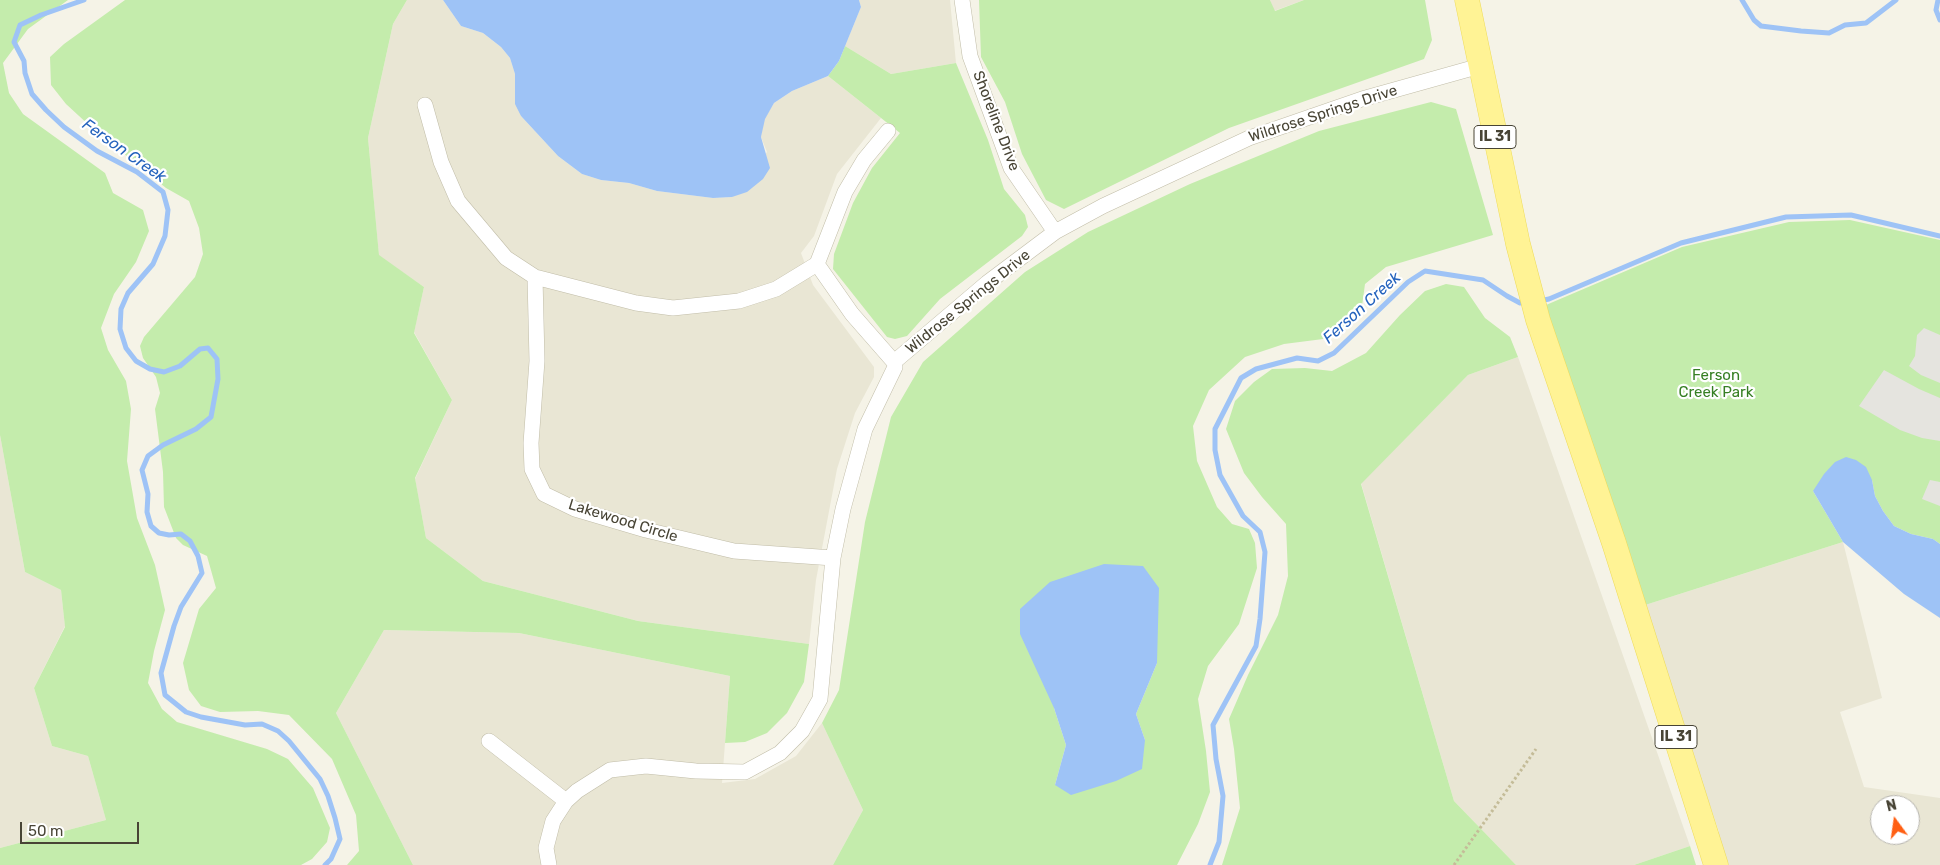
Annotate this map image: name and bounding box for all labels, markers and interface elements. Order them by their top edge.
street label: Shoreline Drive [969,68,1023,174]
street label: Wildrose Springs Drive [1246,81,1400,147]
water label: Ferson Creek [78,115,170,187]
road number: IL 31 [1474,125,1516,148]
street label: Wildrose Springs Drive [902,246,1034,358]
water label: Ferson Creek [1319,268,1405,348]
park label: Ferson Creek Park [1679,367,1753,402]
street label: Lakewood Circle [566,496,680,546]
road number: IL 31 [1655,726,1697,749]
north arrow [1870,795,1920,845]
text: N [1885,796,1898,815]
scale bar [22,812,141,844]
text: 50 m [28,822,63,840]

